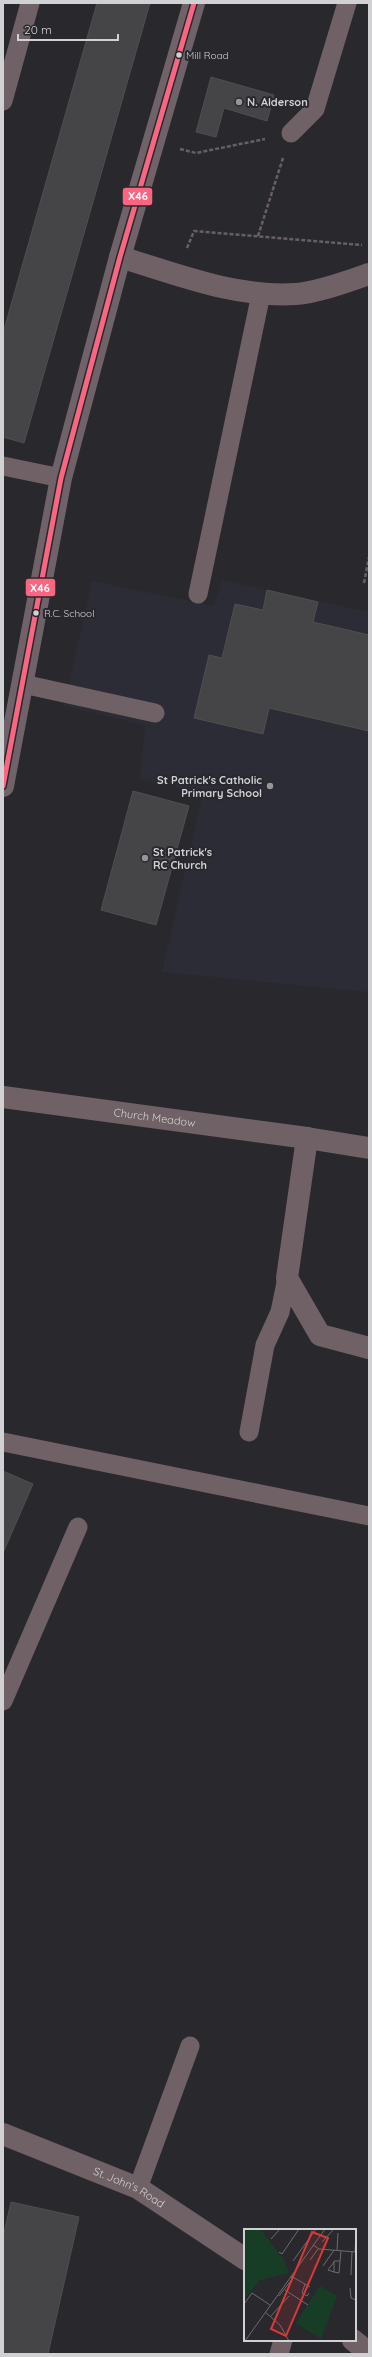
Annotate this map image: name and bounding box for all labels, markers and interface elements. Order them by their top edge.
scale bar [18,16,118,42]
text: 20 m [24,22,52,37]
place label: Mill Road [186,49,229,62]
marker: Mill Road [174,50,184,60]
place label: N. Alderson [247,95,308,109]
marker: N. Alderson [234,97,244,107]
line badge: X46 [122,187,153,206]
text: X46 [128,189,148,203]
line badge: X46 [25,578,56,597]
text: X46 [30,581,50,595]
place label: R.C. School [44,607,94,620]
marker: R.C. School [31,608,41,618]
place label: St Patrick's Catholic Primary School [157,773,262,800]
marker: St Patrick's Catholic Primary School [265,781,275,791]
place label: St Patrick's RC Church [153,845,212,872]
marker: St Patrick's RC Church [140,853,150,863]
street label: Church Meadow [113,1105,196,1130]
street label: St. John's Road [91,2164,167,2211]
inset map [244,2229,356,2341]

